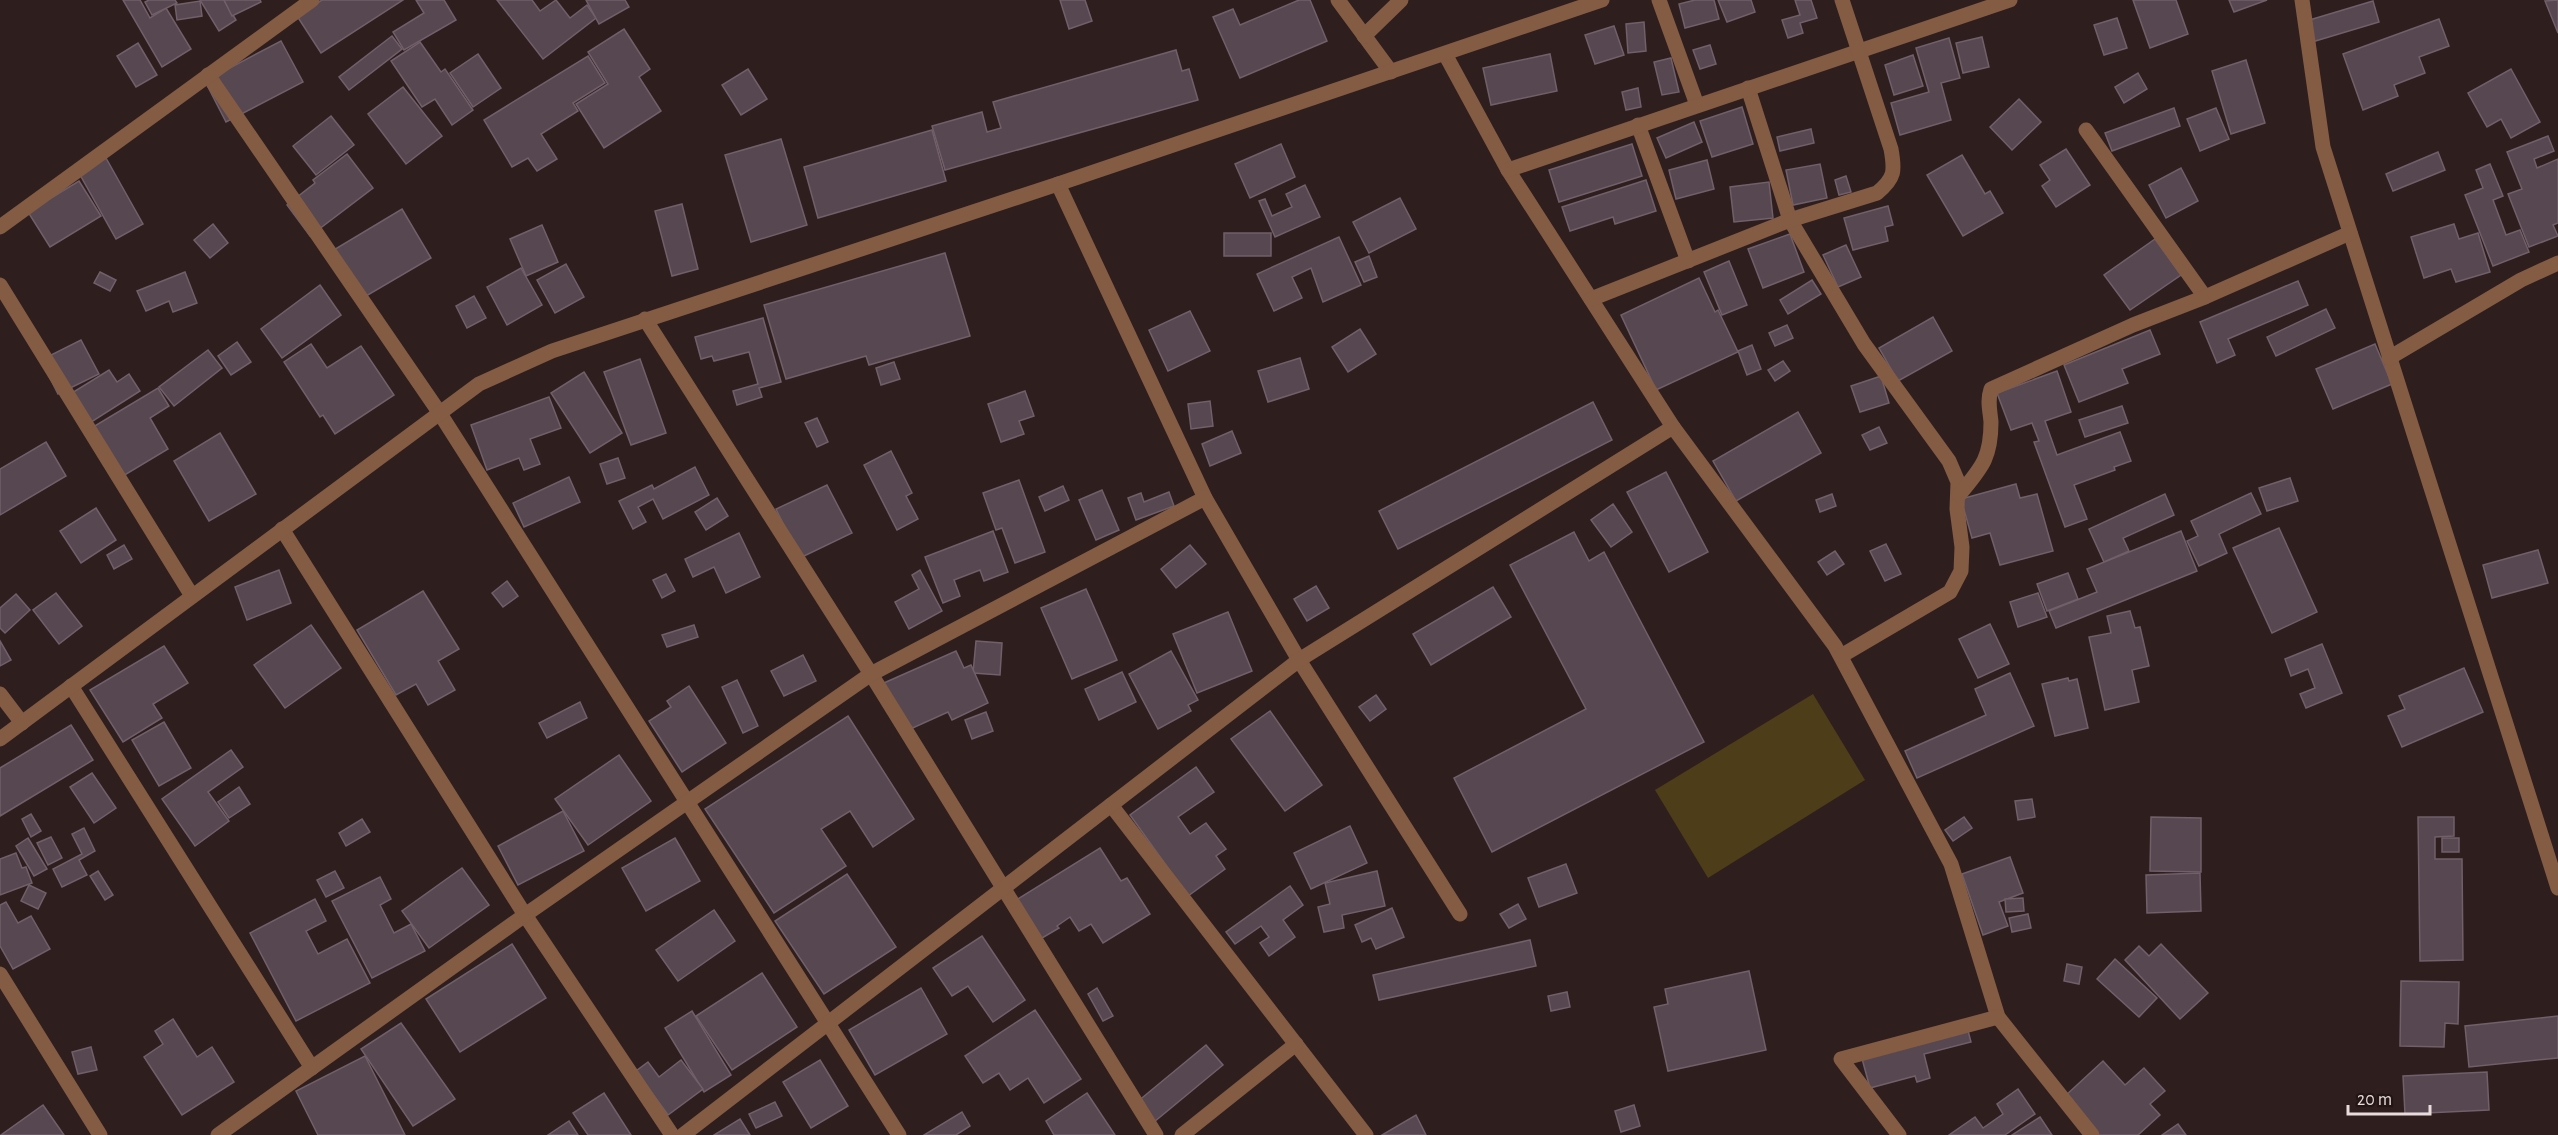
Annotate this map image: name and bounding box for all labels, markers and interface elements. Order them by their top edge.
scale bar [2348,1078,2430,1116]
text: 20 m [2357,1091,2392,1109]

